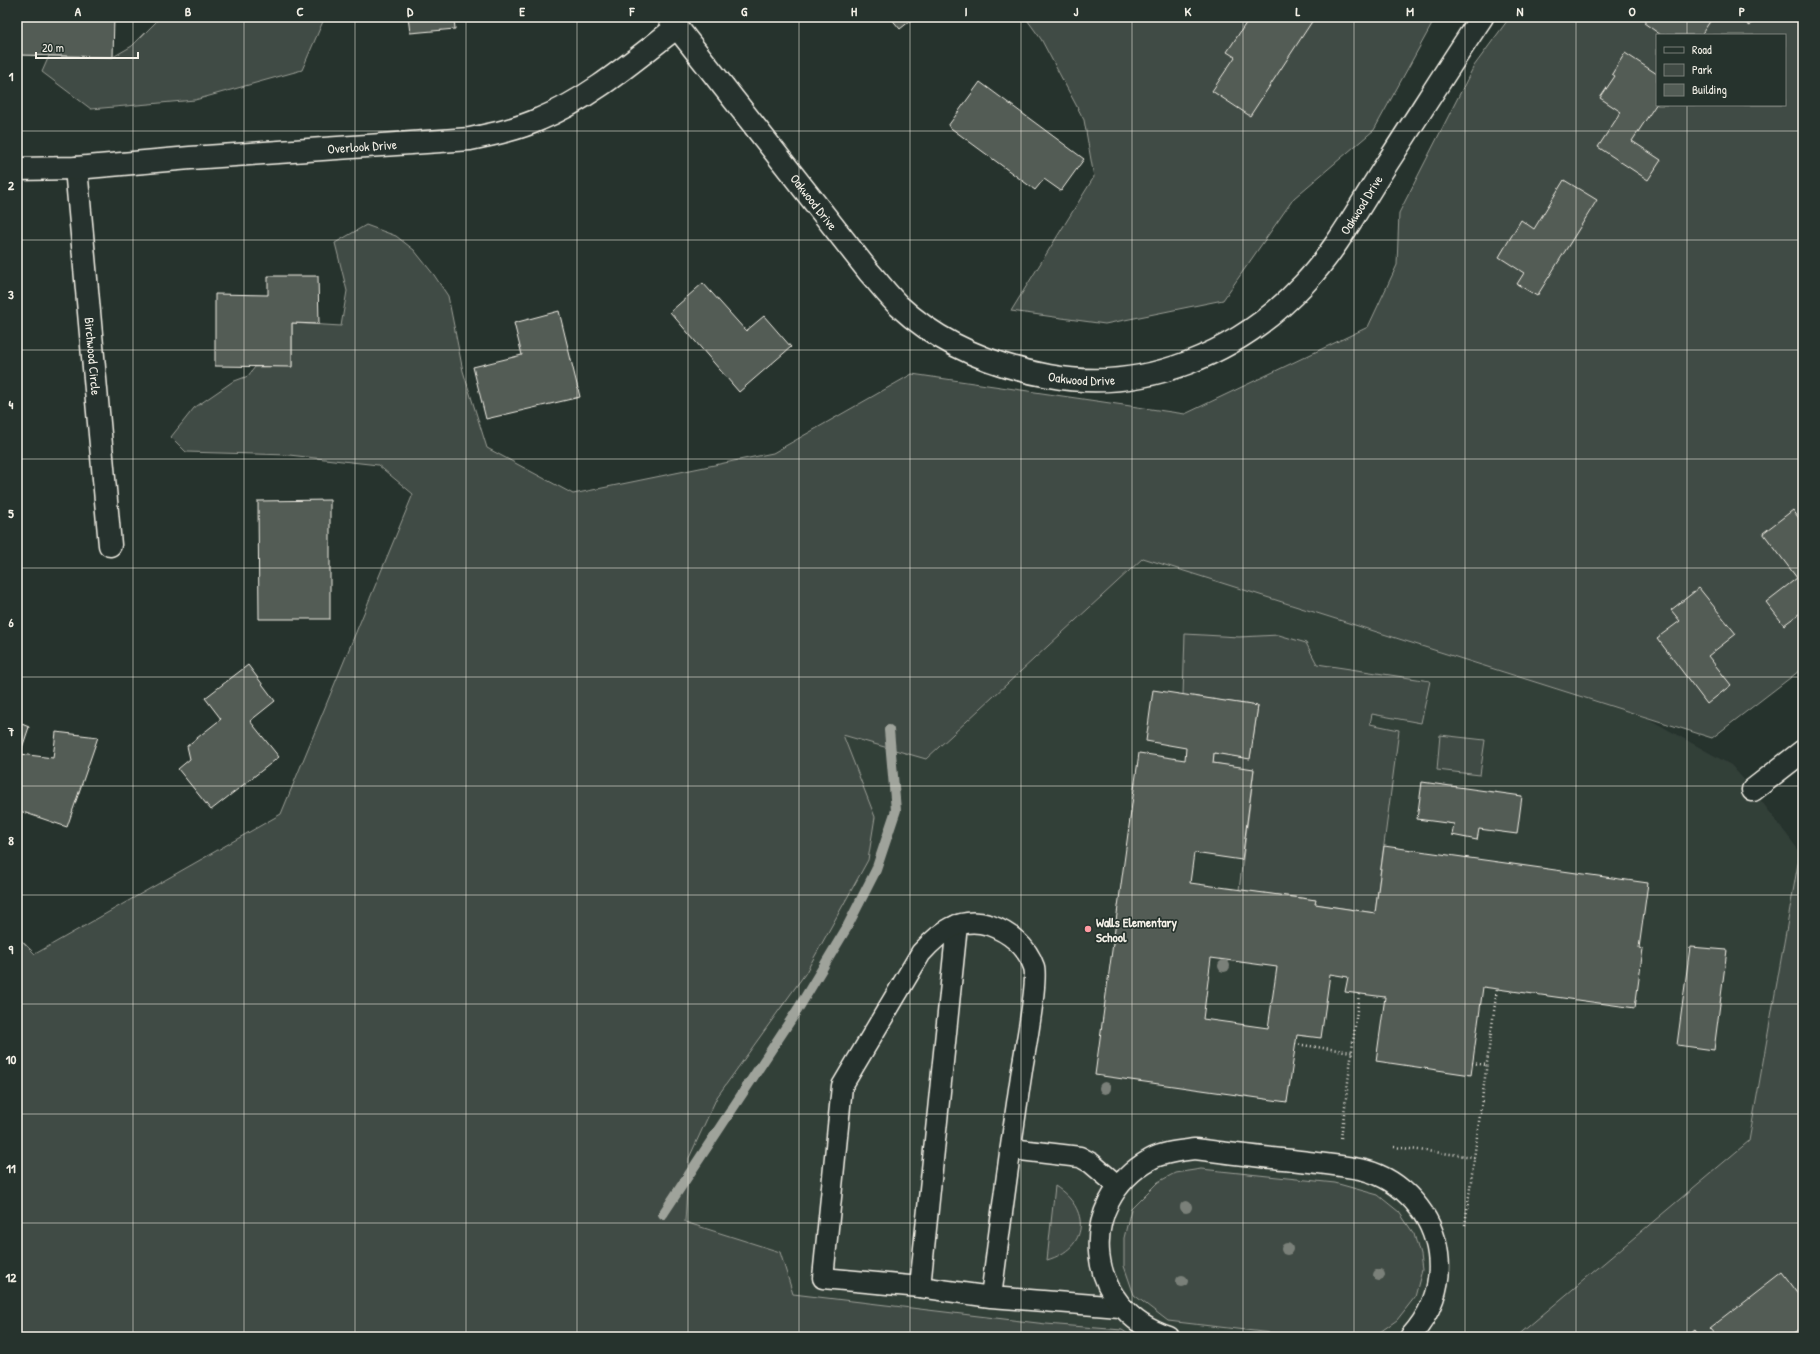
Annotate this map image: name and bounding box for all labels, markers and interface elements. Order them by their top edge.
text: A [75,2,82,20]
text: B [185,2,192,20]
text: C [296,2,304,20]
text: D [407,2,414,20]
text: E [519,2,525,20]
text: F [629,2,636,20]
text: G [741,2,748,20]
text: H [851,2,857,20]
text: I [964,2,968,20]
text: J [1074,2,1079,20]
text: K [1185,2,1192,20]
text: L [1296,2,1301,20]
text: M [1406,2,1414,20]
text: N [1517,2,1524,20]
text: O [1628,2,1636,20]
text: P [1739,2,1745,20]
scale bar [36,34,138,60]
legend [1656,34,1786,106]
text: 20 m [42,39,64,56]
text: Road [1692,41,1712,58]
text: Park [1692,61,1712,78]
text: 1 [9,67,14,85]
text: Building [1692,81,1727,98]
street label: Overlook Drive [327,135,397,158]
street label: Oakwood Drive [786,170,842,234]
street label: Oakwood Drive [1336,171,1387,238]
text: 2 [8,176,15,194]
text: 3 [8,285,14,303]
street label: Birchwood Circle [80,316,105,396]
street label: Oakwood Drive [1047,367,1116,389]
text: 4 [9,395,14,413]
text: 5 [8,504,14,522]
text: 6 [8,613,14,631]
text: 7 [7,722,15,740]
text: 8 [8,831,14,849]
place label: Walls Elementary School [1096,913,1178,946]
marker: Walls Elementary School [1083,924,1093,934]
text: 9 [9,940,14,958]
text: 10 [6,1050,16,1068]
text: 11 [6,1159,16,1177]
text: 12 [6,1268,17,1286]

